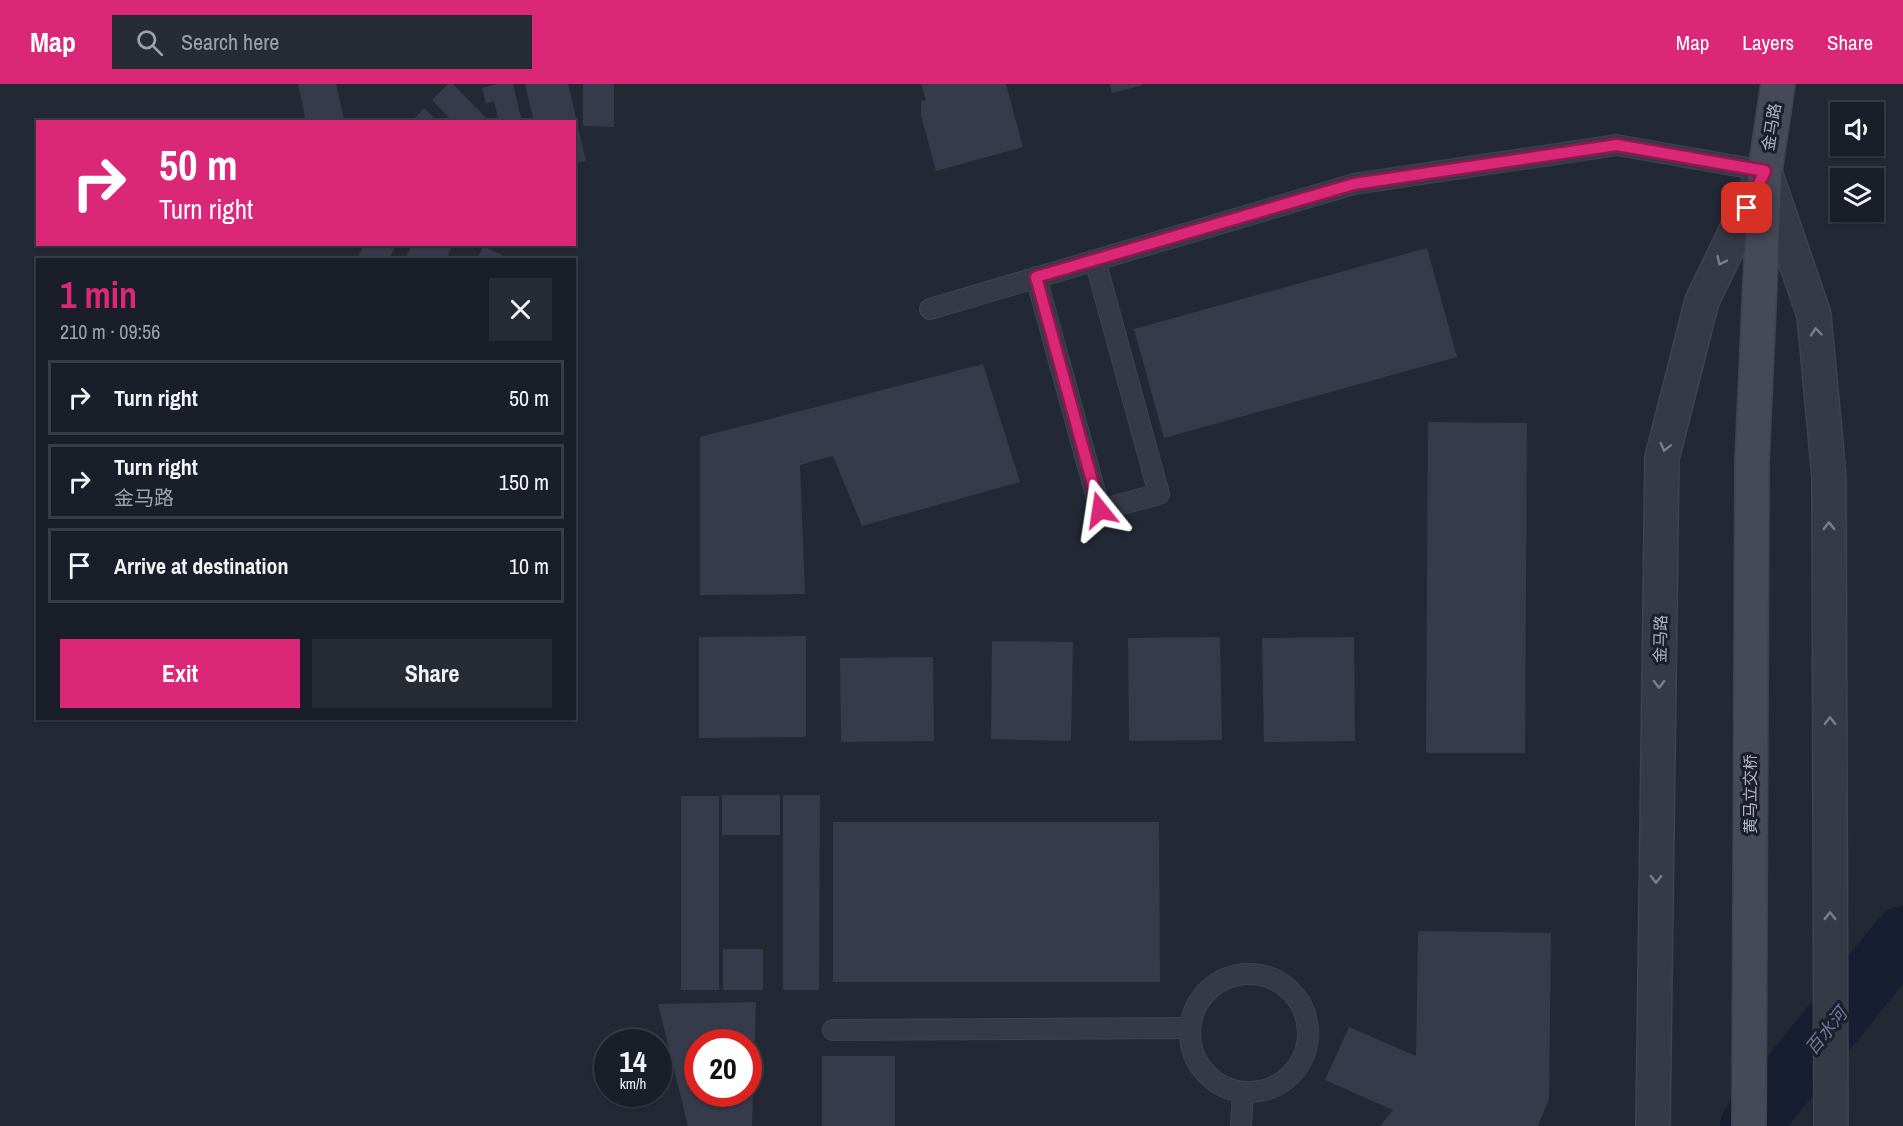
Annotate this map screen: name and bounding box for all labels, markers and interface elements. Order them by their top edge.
search box [112,15,532,69]
text: Map [30,23,76,61]
icon: search [133,26,166,59]
text: Search here [181,27,279,57]
text: Map [1676,28,1709,57]
text: Layers [1742,28,1794,57]
text: Share [1827,28,1873,57]
street label: 金马路 [1756,102,1786,152]
map controls [1830,102,1884,222]
button: sound [1830,102,1884,156]
text: 50 m [159,137,238,193]
icon: right [60,144,138,222]
button: layers [1830,168,1884,222]
pin [1721,182,1772,233]
text: Turn right [159,191,253,227]
icon: arrive [1730,191,1763,224]
one-way arrow [1717,255,1729,266]
text: 1 min [60,271,137,319]
button: close [489,278,552,341]
text: 210 m · 09:56 [60,318,160,345]
one-way arrow [1810,327,1823,336]
icon: right [63,381,96,414]
text: Turn right [114,383,198,413]
text: 50 m [509,383,549,413]
one-way arrow [1659,442,1672,452]
text: Turn right [114,452,198,482]
icon: right [63,465,96,498]
text: 150 m [499,467,549,497]
position arrow [1068,478,1132,542]
text: 金马路 [114,484,174,511]
one-way arrow [1823,522,1836,531]
icon: arrive [63,549,96,582]
text: Arrive at destination [114,551,288,581]
text: 10 m [509,551,549,581]
street label: 金马路 [1649,615,1671,663]
button: Exit [60,639,300,708]
button: Share [312,639,552,708]
one-way arrow [1653,679,1665,688]
one-way arrow [1824,717,1836,726]
street label: 黄马立交桥 [1739,754,1761,834]
one-way arrow [1650,874,1663,883]
one-way arrow [1824,912,1836,921]
water label: 百水河 [1799,1000,1855,1060]
speed limit sign: 20 [684,1029,762,1107]
text: 14 [619,1041,647,1081]
text: km/h [620,1073,646,1094]

